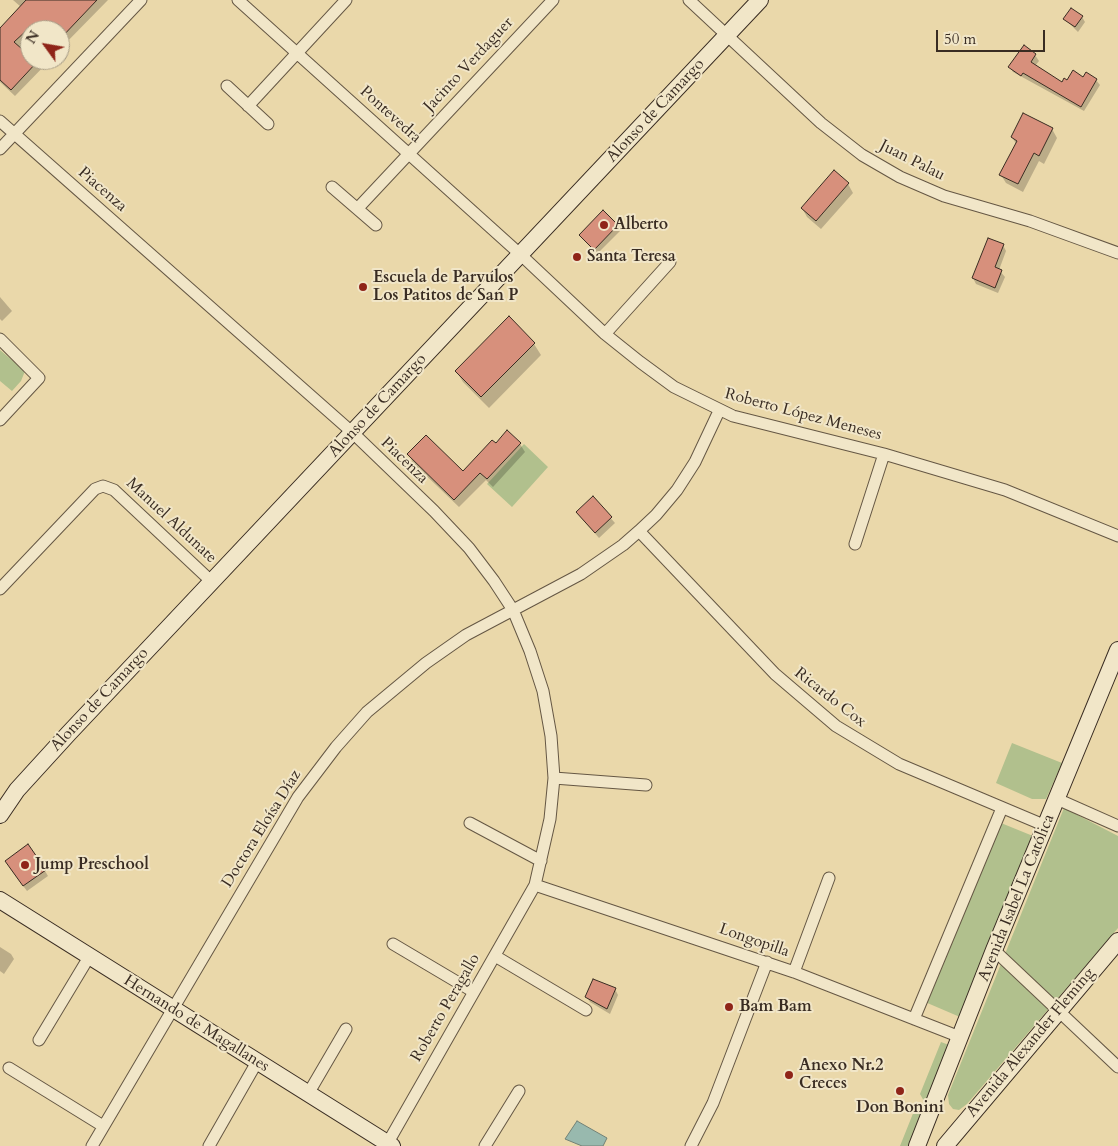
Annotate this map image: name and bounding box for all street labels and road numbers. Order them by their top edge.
street label: Jacinto Verdaguer [420,14,518,116]
street label: Alonso de Camargo [603,55,709,167]
street label: Pontevedra [355,82,425,148]
street label: Juan Palau [876,136,948,186]
street label: Piacenza [74,164,130,216]
street label: Alonso de Camargo [325,350,431,462]
street label: Roberto López Meneses [722,385,884,445]
street label: Piacenza [376,434,432,488]
street label: Manuel Aldunate [122,474,220,568]
street label: Alonso de Camargo [47,644,153,756]
street label: Ricardo Cox [790,664,870,732]
street label: Doctora Eloísa Díaz [218,767,306,891]
street label: Avenida Isabel La Católica [975,812,1059,984]
street label: Longopilla [716,920,792,962]
street label: Roberto Peragallo [407,951,485,1065]
street label: Avenida Alexander Fleming [963,964,1099,1122]
street label: Hernando de Magallanes [120,971,272,1077]

